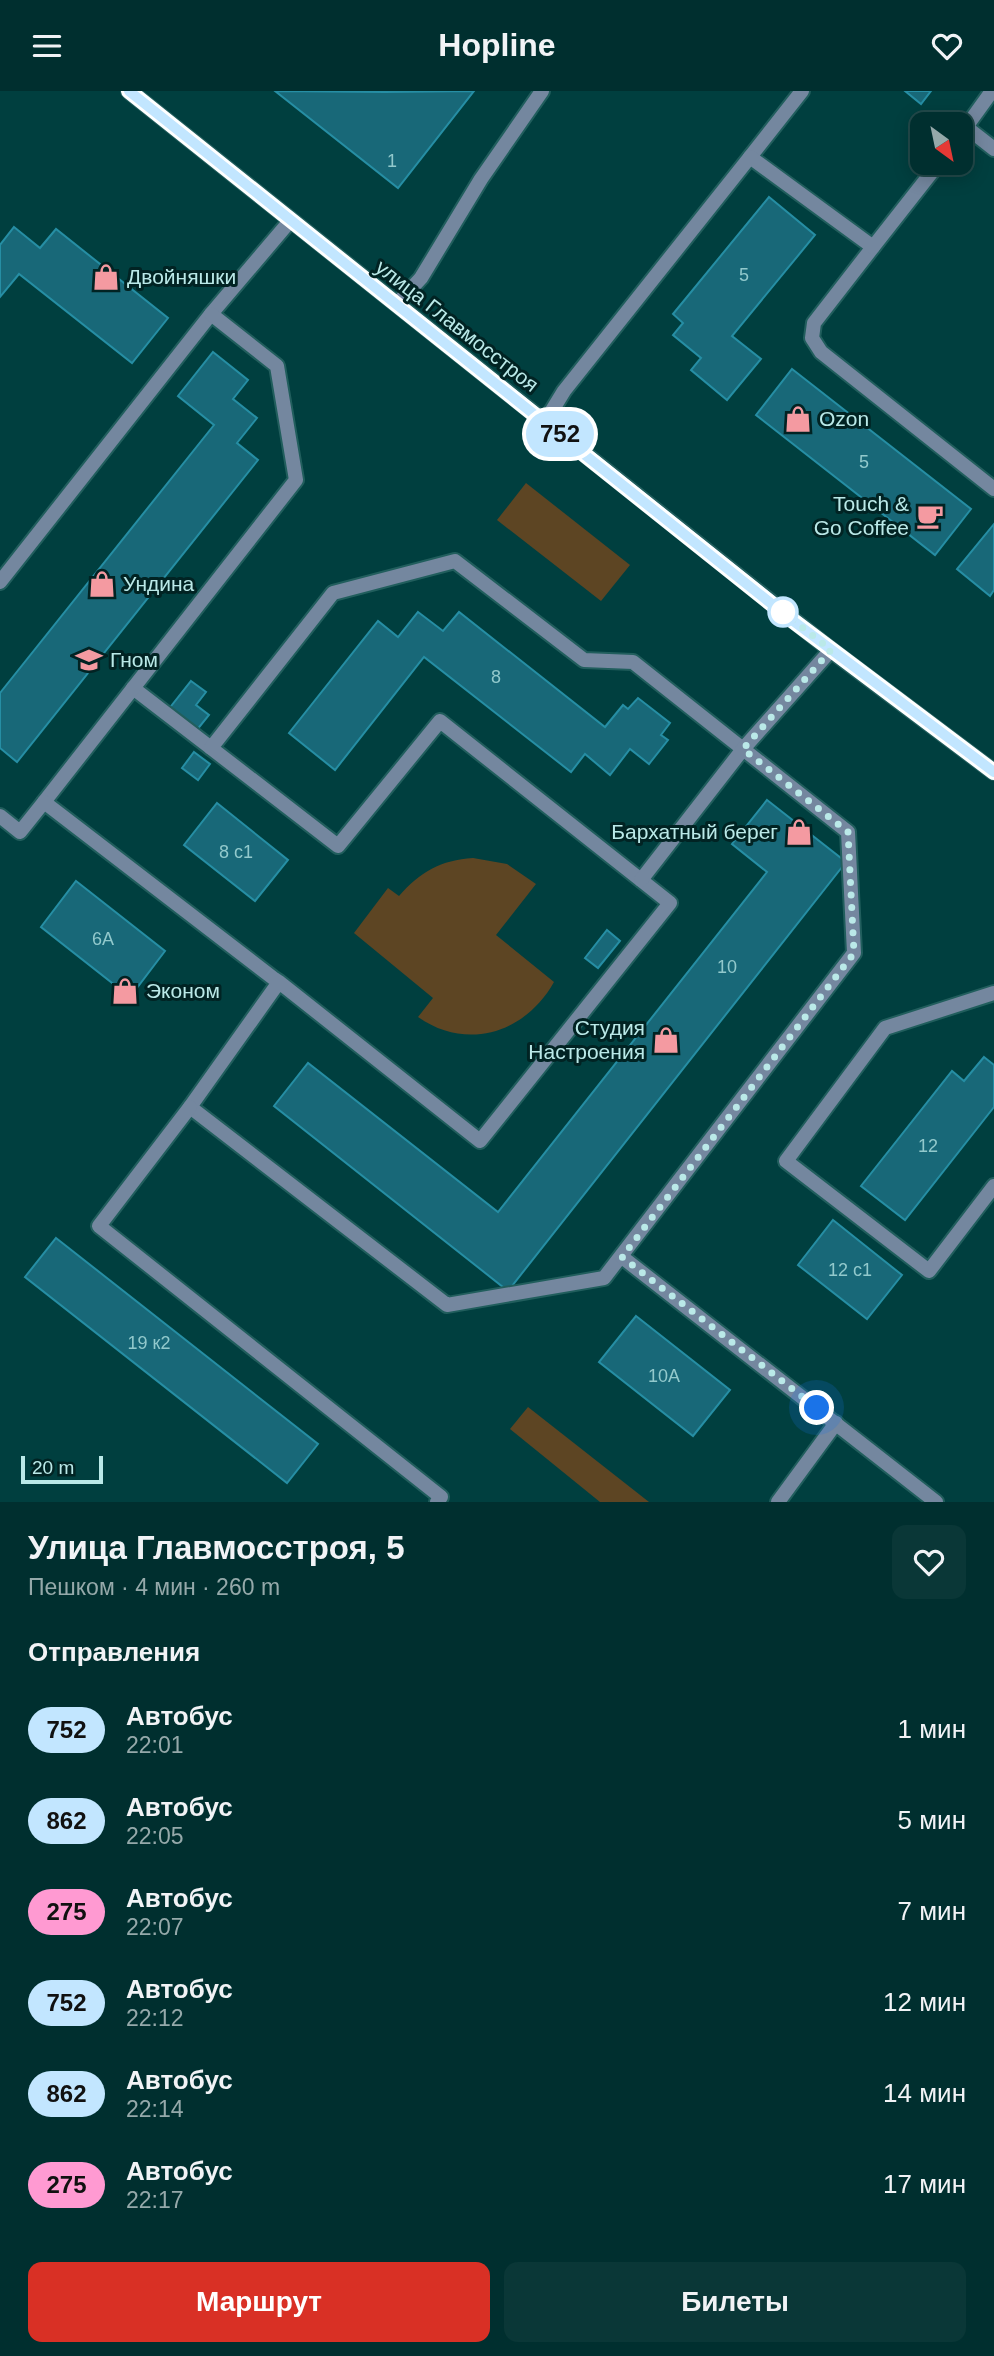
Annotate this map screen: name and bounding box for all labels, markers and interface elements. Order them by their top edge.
icon: menu [28,27,66,65]
text: Hopline [438,27,556,63]
icon: heart [928,27,966,65]
north arrow [910,112,973,175]
map controls [910,112,973,175]
house number: 1 [387,151,397,171]
street label: улица Главмосстроя [371,255,543,396]
shop icon: Двойняшки [91,262,121,292]
place label: Двойняшки [127,265,236,288]
house number: 5 [739,265,749,285]
shop icon: Ozon [783,404,813,434]
place label: Ozon [819,407,869,430]
line badge: 752 [520,411,600,457]
text: 752 [540,420,580,447]
house number: 5 [859,452,869,472]
place label: Touch & Go Coffee [814,492,909,539]
cafe icon: Touch & Go Coffee [915,501,945,531]
shop icon: Ундина [87,569,117,599]
place label: Ундина [123,572,195,595]
unlabelled marker [768,597,798,627]
school or university icon: Гном [74,645,104,675]
place label: Гном [110,648,158,671]
house number: 8 [491,667,501,687]
shop icon: Бархатный берег [784,817,814,847]
place label: Бархатный берег [611,820,778,843]
house number: 8 с1 [219,842,253,862]
house number: 6А [92,929,114,949]
house number: 10 [717,957,737,977]
shop icon: Эконом [110,976,140,1006]
place label: Эконом [146,979,220,1002]
place label: Студия Настроения [528,1016,645,1063]
shop icon: Студия Настроения [651,1025,681,1055]
house number: 12 [918,1136,938,1156]
house number: 12 с1 [828,1260,872,1280]
house number: 19 к2 [128,1333,170,1353]
house number: 10А [648,1366,680,1386]
your location [799,1390,834,1425]
scale bar [21,1453,103,1485]
text: 20 m [32,1457,74,1478]
button: heart [892,1525,966,1599]
text: Улица Главмосстроя, 5 [28,1529,405,1566]
text: Пешком · 4 мин · 260 m [28,1574,280,1600]
text: Отправления [28,1637,200,1667]
text: Автобус [126,1701,233,1731]
text: 1 мин [898,1714,966,1744]
text: 752 [46,1716,87,1743]
text: 22:01 [126,1732,184,1758]
text: Автобус [126,1792,233,1822]
text: 5 мин [898,1805,966,1835]
text: 862 [46,1807,87,1834]
text: 22:05 [126,1823,184,1849]
text: Автобус [126,1883,233,1913]
text: 7 мин [898,1896,966,1926]
text: 275 [46,1898,87,1925]
text: 22:07 [126,1914,184,1940]
text: Автобус [126,1974,233,2004]
text: 12 мин [883,1987,966,2017]
text: 752 [46,1989,87,2016]
text: 22:12 [126,2005,184,2031]
text: Автобус [126,2065,233,2095]
text: 14 мин [883,2078,966,2108]
text: 862 [46,2080,87,2107]
text: 22:14 [126,2096,184,2122]
text: Автобус [126,2156,233,2186]
text: 17 мин [883,2169,966,2199]
text: 275 [46,2171,87,2198]
text: 22:17 [126,2187,184,2213]
button: Маршрут [28,2262,490,2342]
button: Билеты [504,2262,966,2342]

